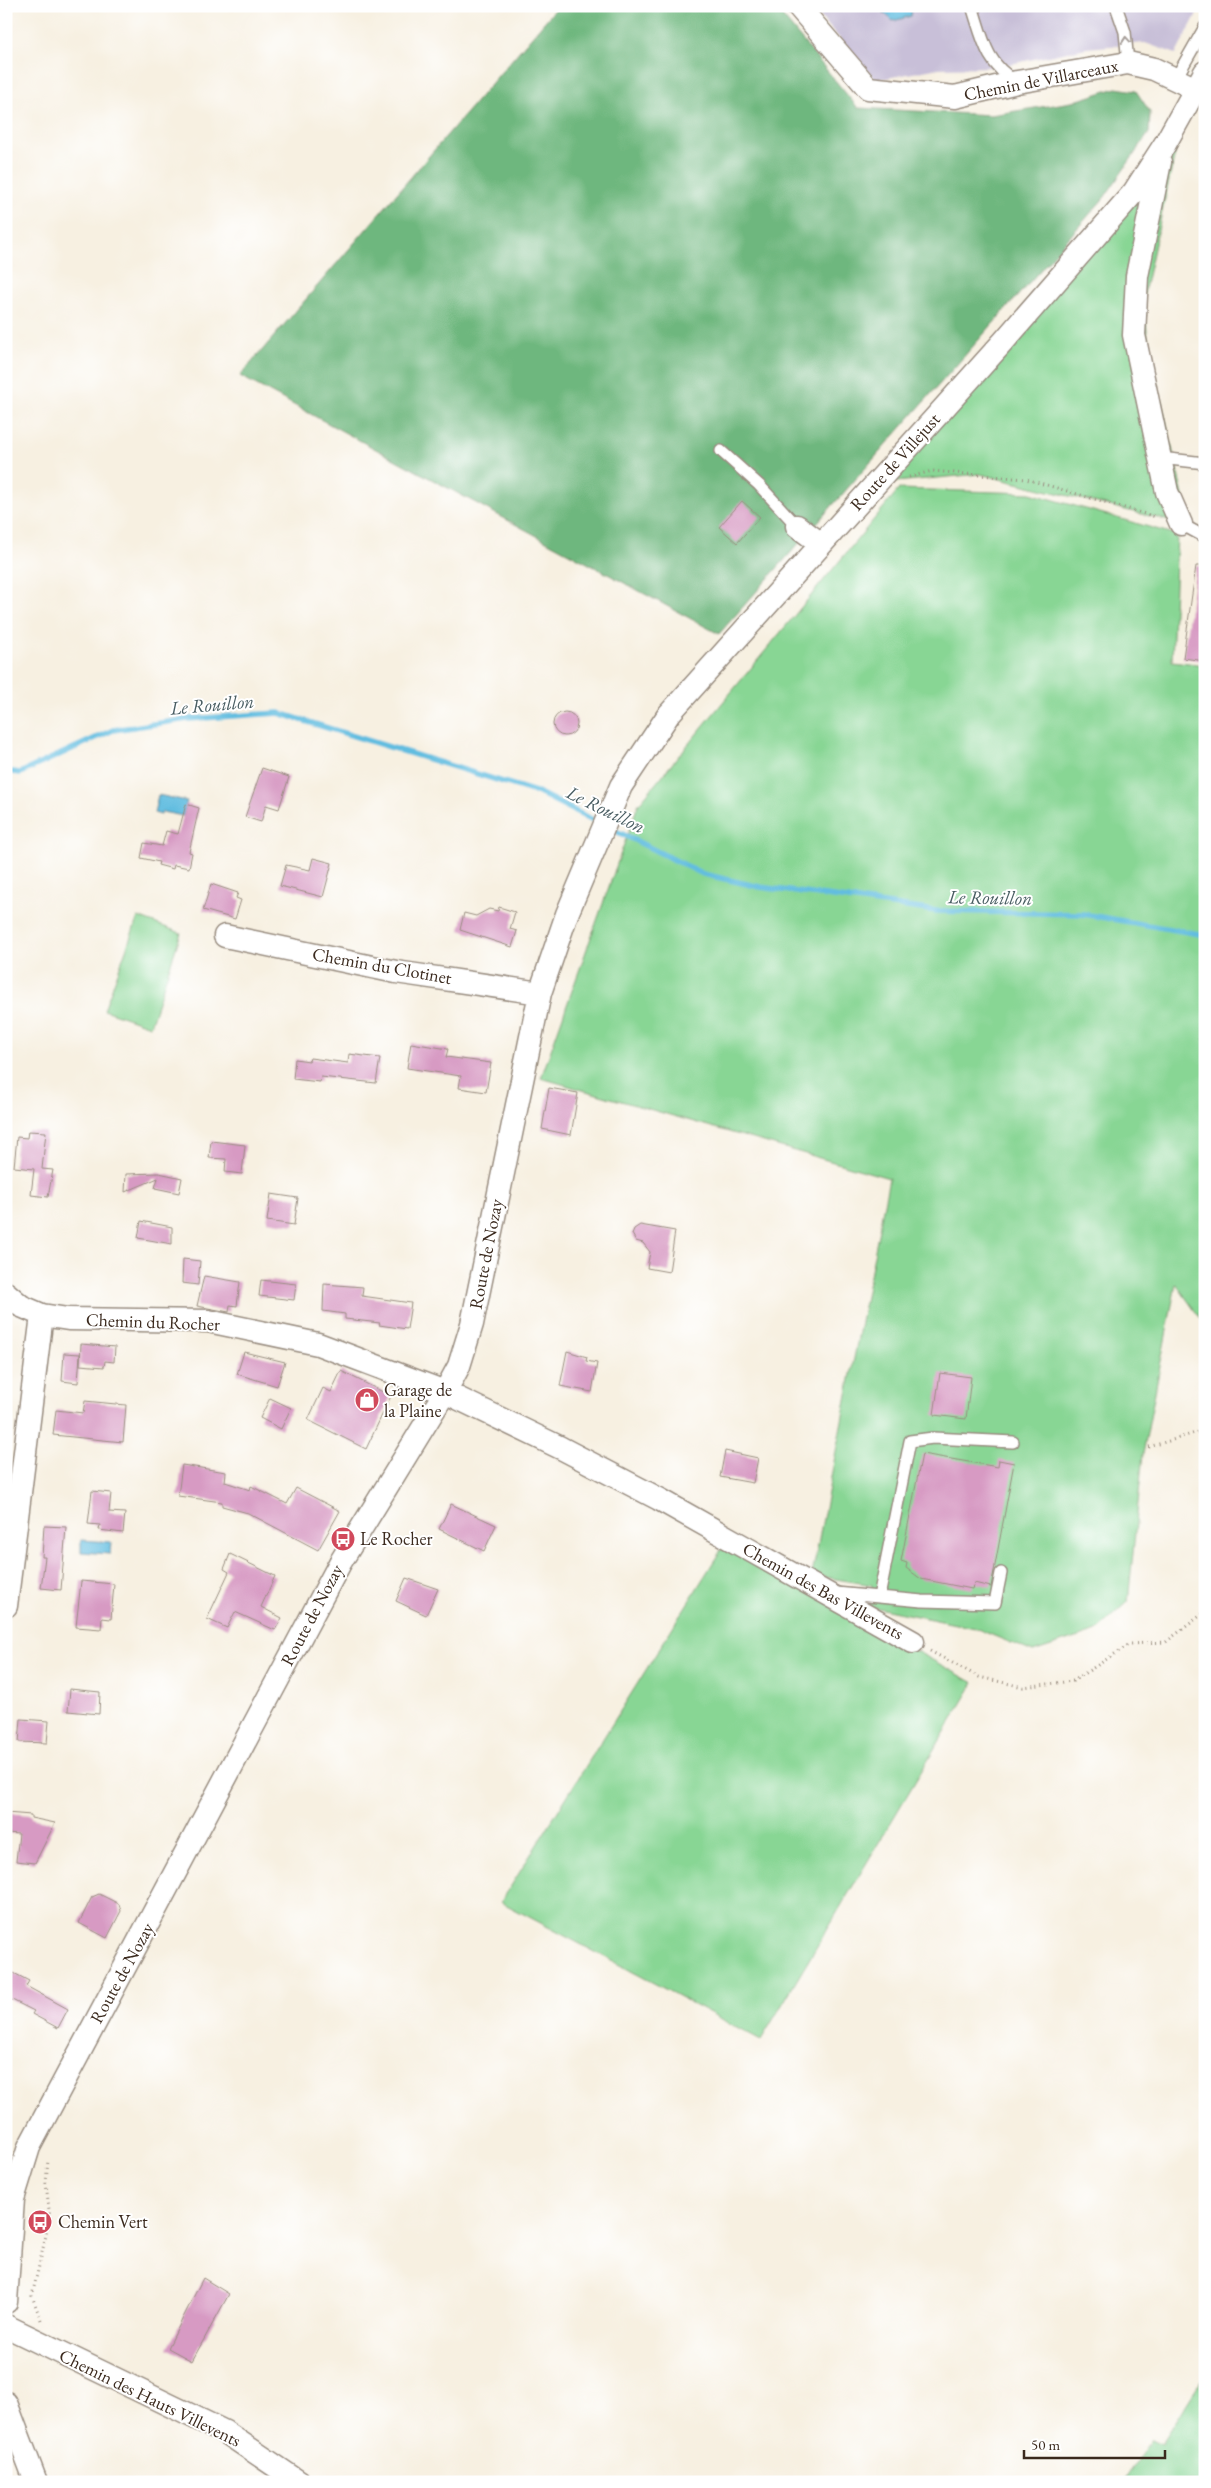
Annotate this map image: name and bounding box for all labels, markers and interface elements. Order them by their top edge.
one-way arrow [1121,36,1132,44]
street label: Chemin de Villarceaux [962,53,1120,106]
street label: Route de Villejust [845,408,945,515]
water label: Le Rouillon [168,688,255,721]
water label: Le Rouillon [562,779,649,839]
water label: Le Rouillon [947,884,1032,911]
street label: Chemin du Clotinet [311,942,454,989]
street label: Route de Nozay [464,1197,507,1311]
street label: Chemin du Rocher [86,1308,220,1335]
place label: Garage de la Plaine [384,1378,452,1422]
shop icon: Garage de la Plaine [354,1387,380,1413]
bus stop icon: Le Rocher [330,1526,356,1552]
place label: Le Rocher [360,1527,433,1550]
street label: Chemin des Bas Villevents [739,1537,908,1644]
street label: Route de Nozay [275,1560,348,1670]
street label: Route de Nozay [84,1918,159,2027]
bus stop icon: Chemin Vert [27,2209,53,2235]
place label: Chemin Vert [58,2210,148,2233]
street label: Chemin des Hauts Villevents [55,2343,245,2452]
scale bar [1024,2428,1165,2460]
text: 50 m [1031,2435,1060,2454]

